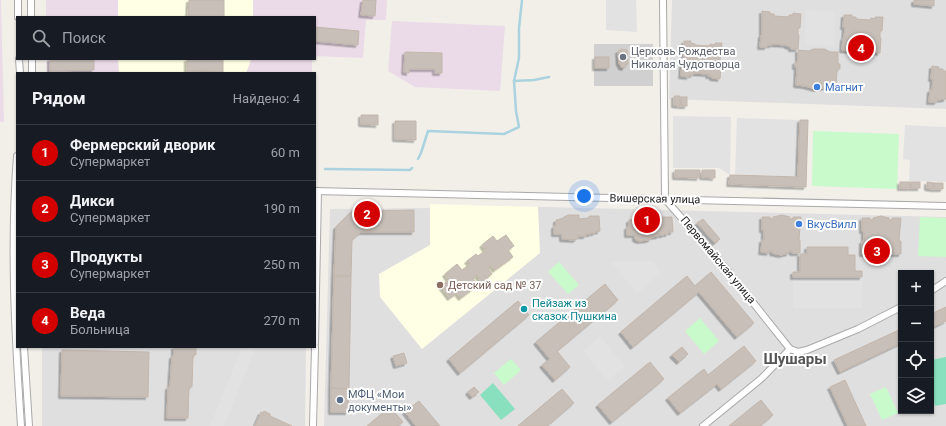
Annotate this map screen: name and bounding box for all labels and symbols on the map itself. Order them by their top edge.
pin: 4 [848,33,874,63]
place label: Церковь Рождества Николая Чудотворца [631,45,740,71]
marker: Церковь Рождества Николая Чудотворца [618,52,628,62]
place label: Магнит [825,81,864,94]
marker: Магнит [812,82,822,92]
your location [574,186,594,206]
street label: Вишерская улица [610,192,701,206]
pin: 2 [354,199,380,229]
pin: 1 [634,205,660,235]
street label: Первомайская улица [678,214,758,306]
place label: ВкусВилл [807,218,857,231]
marker: ВкусВилл [794,219,804,229]
pin: 3 [864,236,890,266]
place label: Детский сад № 37 [448,279,542,292]
marker: Детский сад № 37 [435,280,445,290]
place label: Пейзаж из сказок Пушкина [532,297,617,323]
marker: Пейзаж из сказок Пушкина [519,304,529,314]
district label: Шушары [763,350,827,368]
place label: МФЦ «Мои документы» [348,388,411,414]
marker: МФЦ «Мои документы» [335,395,345,405]

